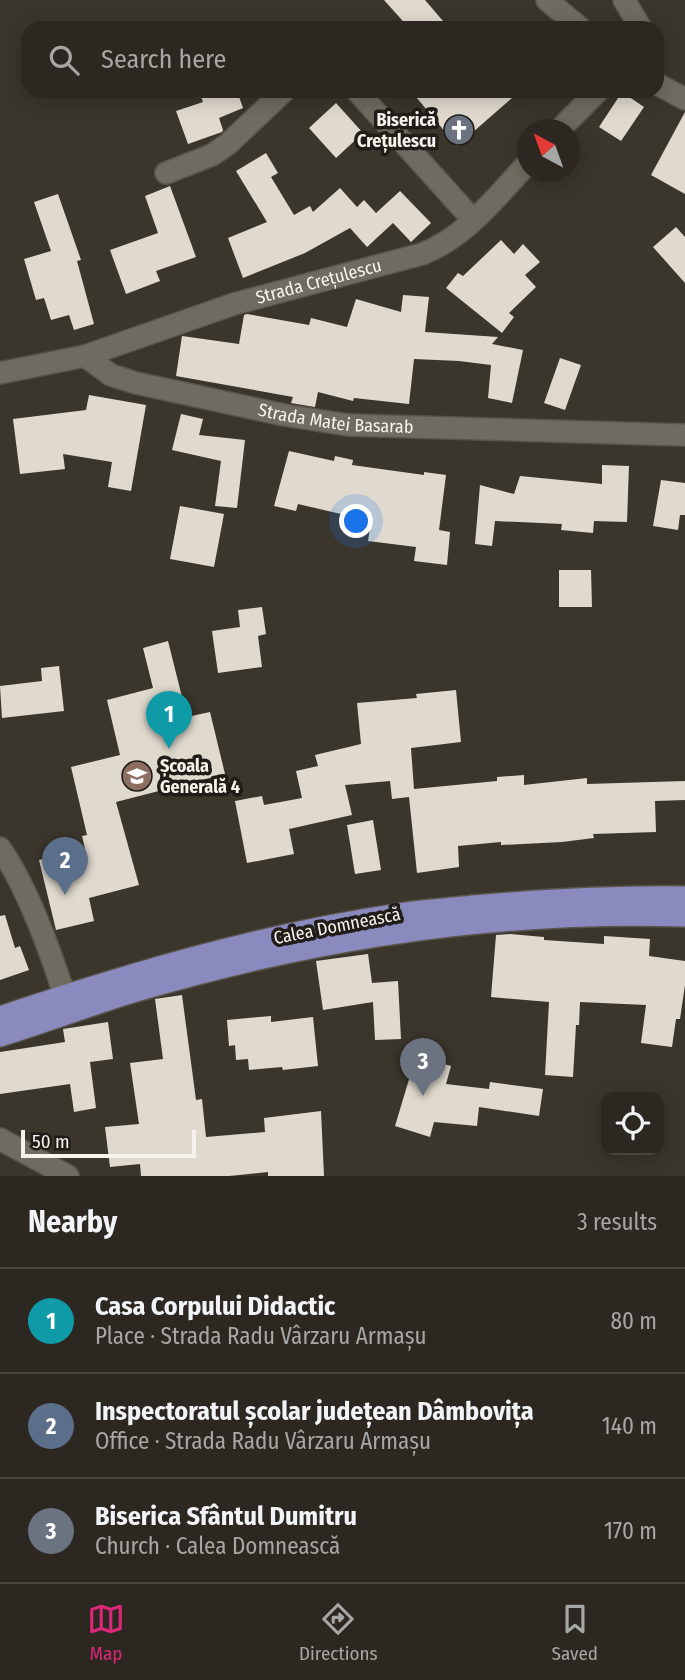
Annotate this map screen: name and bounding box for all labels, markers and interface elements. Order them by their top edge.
search box [21,21,664,98]
icon: search [45,41,83,79]
text: Search here [101,44,226,75]
place label: Biserică Crețulescu [357,109,436,153]
church icon: Biserică Crețulescu [442,113,476,147]
north arrow [517,119,580,182]
street label: Strada Crețulescu [253,254,384,309]
street label: Strada Matei Basarab [256,399,414,438]
your location [339,504,373,538]
pin: 1 [146,691,192,749]
place label: Școala Generală 4 [160,755,240,798]
school or university icon: Școala Generală 4 [120,759,154,793]
pin: 2 [42,837,88,895]
street label: Calea Domnească [272,903,402,949]
pin: 3 [400,1038,446,1096]
map controls [601,1092,664,1155]
button: locate [601,1092,664,1155]
scale bar [21,1127,196,1159]
text: 50 m [32,1130,70,1153]
text: Nearby [28,1204,117,1240]
text: 3 results [577,1208,657,1236]
text: Casa Corpului Didactic [95,1291,335,1322]
text: 1 [46,1307,56,1335]
text: 80 m [610,1307,657,1335]
text: Place · Strada Radu Vârzaru Armașu [95,1322,427,1350]
text: Inspectoratul școlar județean Dâmbovița [95,1396,534,1427]
text: 2 [46,1412,56,1440]
text: 140 m [602,1412,657,1440]
text: Office · Strada Radu Vârzaru Armașu [95,1427,431,1455]
text: Biserica Sfântul Dumitru [95,1501,357,1532]
text: 3 [46,1517,56,1545]
text: 170 m [604,1517,657,1545]
text: Church · Calea Domnească [95,1532,340,1560]
tab: Map [87,1600,125,1665]
tab: Directions [299,1600,378,1665]
tab: Saved [552,1600,598,1665]

